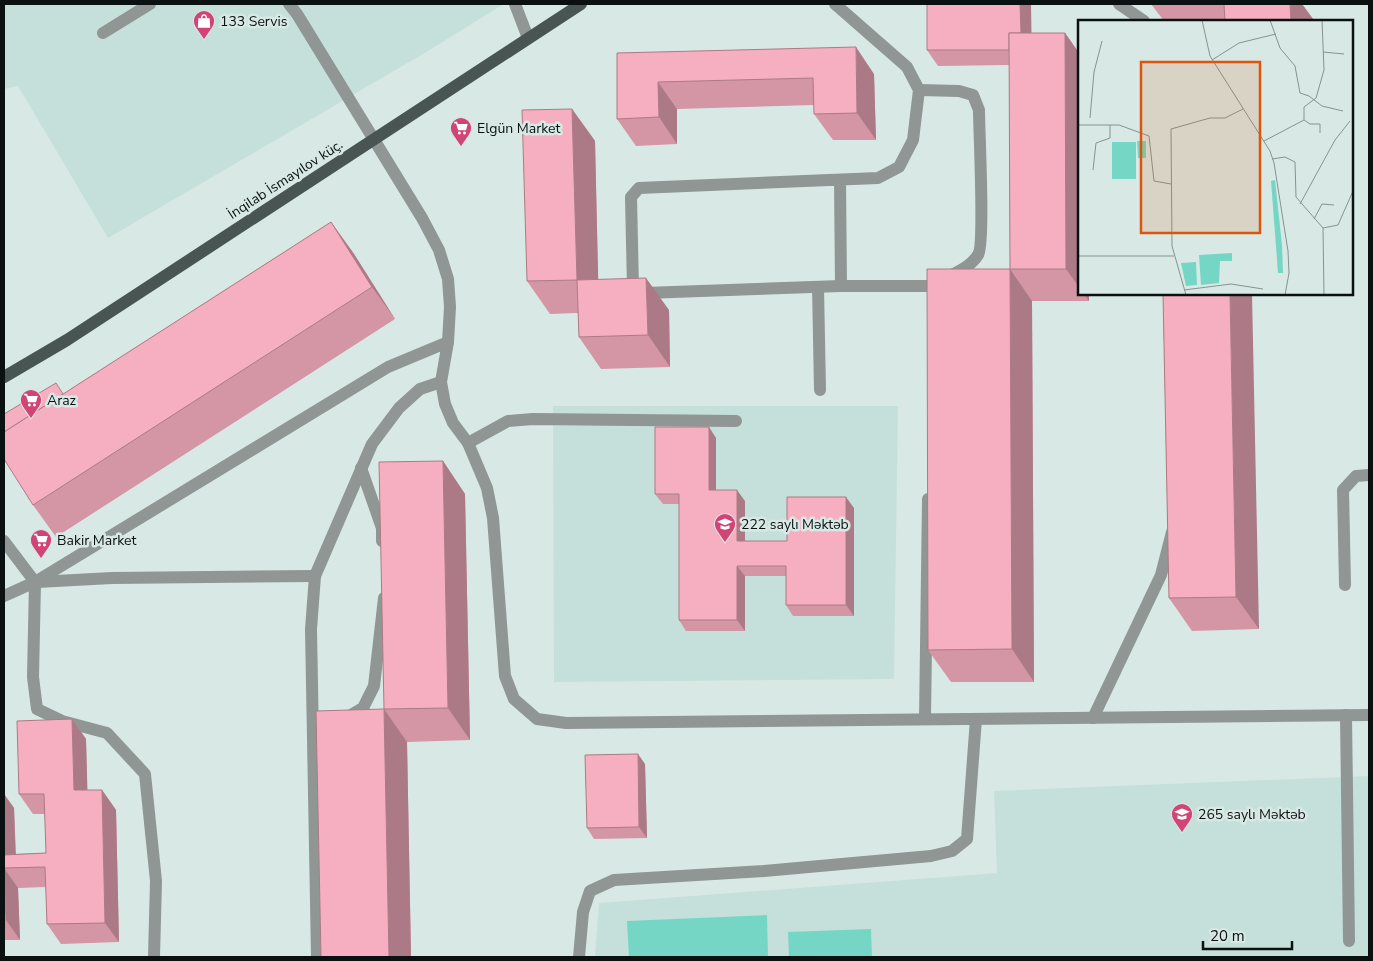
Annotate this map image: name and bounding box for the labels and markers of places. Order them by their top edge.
shop icon: 133 Servis [192,9,216,40]
place label: 133 Servis [220,12,288,31]
supermarket icon: Elgün Market [449,116,473,147]
place label: Elgün Market [477,119,561,138]
supermarket icon: Araz [19,388,43,419]
place label: Araz [47,391,77,410]
school or university icon: 222 saylı Məktəb [713,512,737,543]
place label: 222 saylı Məktəb [741,515,849,534]
supermarket icon: Bakir Market [29,528,53,559]
place label: Bakir Market [57,531,136,550]
school or university icon: 265 saylı Məktəb [1170,802,1194,833]
place label: 265 saylı Məktəb [1198,805,1306,824]

